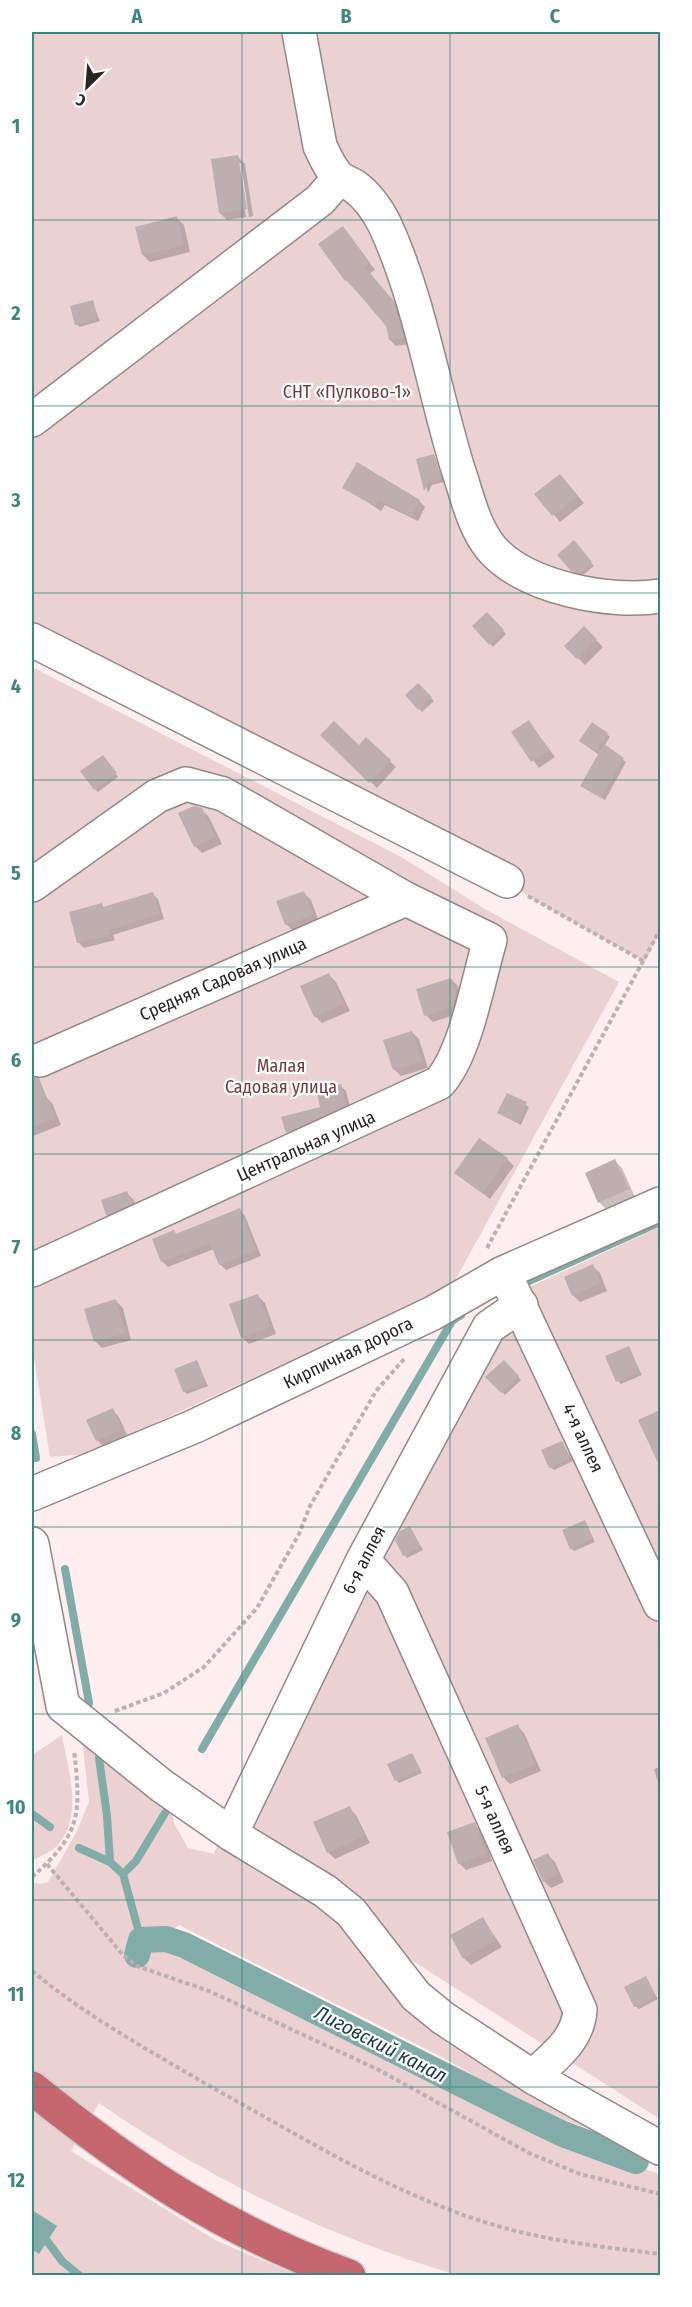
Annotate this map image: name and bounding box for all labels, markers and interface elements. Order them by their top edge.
text: A [131,4,144,28]
text: B [340,4,352,28]
text: C [550,4,561,28]
north arrow [57,57,117,117]
text: С [73,90,89,111]
text: 1 [12,114,20,138]
text: 2 [10,301,21,325]
park label: СНТ «Пулково-1» [283,381,411,403]
text: 3 [10,488,21,512]
text: 4 [11,674,21,698]
text: 5 [11,861,21,885]
street label: Средняя Садовая улица [136,932,310,1026]
text: 6 [11,1048,21,1072]
park label: Малая Садовая улица [225,1055,337,1098]
street label: Центральная улица [233,1106,379,1186]
text: 7 [12,1235,21,1259]
street label: Кирпичная дорога [280,1312,416,1394]
street label: 4-я аллея [558,1400,608,1476]
text: 8 [11,1421,22,1445]
street label: 6-я аллея [338,1522,390,1598]
text: 9 [11,1608,21,1632]
street label: 5-я аллея [470,1782,520,1858]
text: 10 [6,1795,26,1819]
text: 11 [8,1982,24,2006]
water label: Лиговский канал [310,2000,451,2088]
text: 12 [7,2168,25,2192]

